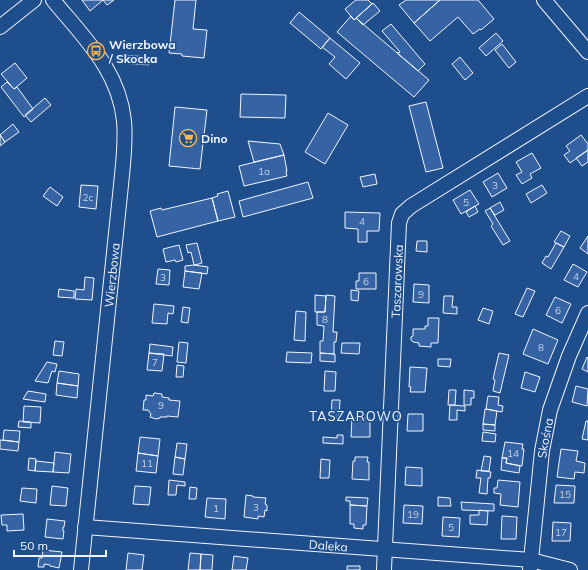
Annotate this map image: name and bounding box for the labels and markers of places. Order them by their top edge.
place label: Wierzbowa / Skocka [108,37,176,66]
bus stop icon: Wierzbowa / Skocka [86,41,106,61]
supermarket icon: Dino [178,128,198,148]
place label: Dino [201,131,228,146]

